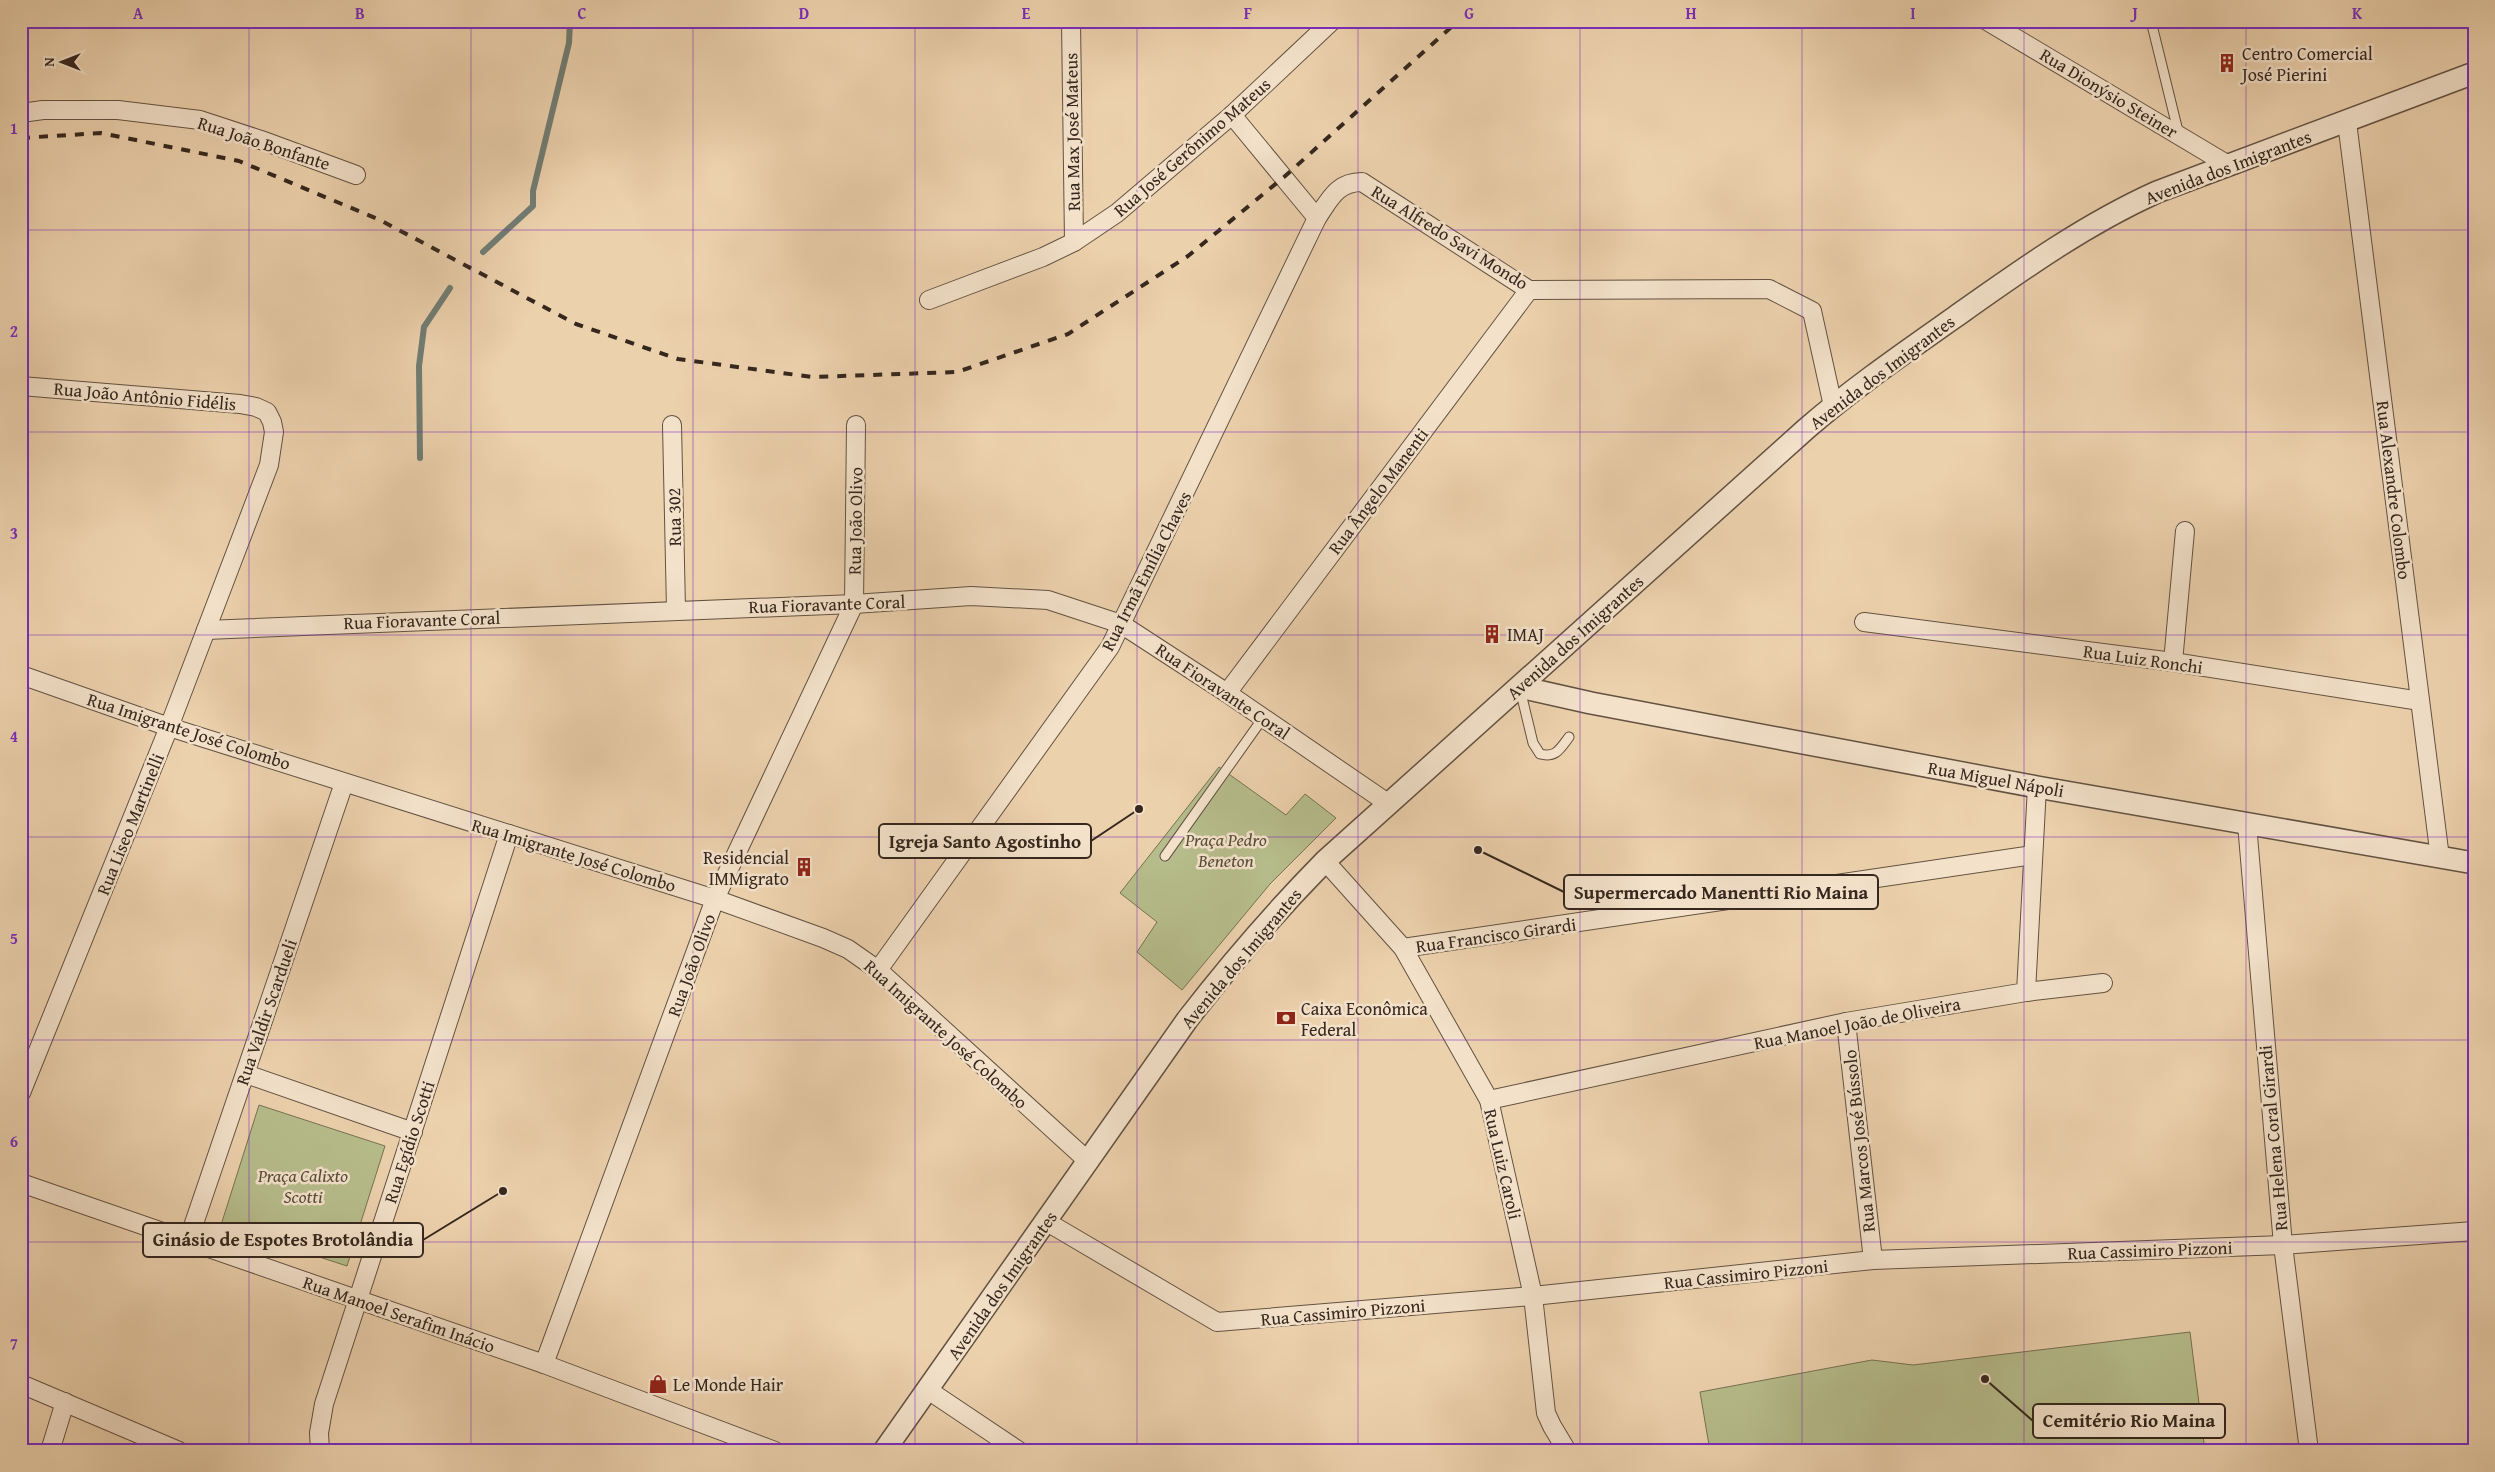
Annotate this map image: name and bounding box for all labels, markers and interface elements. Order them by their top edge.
text: A [133,1,144,25]
text: B [355,1,365,25]
text: C [577,1,587,25]
text: D [799,1,809,25]
text: E [1022,1,1031,25]
text: F [1244,1,1252,25]
text: G [1464,1,1474,25]
text: H [1685,1,1697,25]
text: I [1910,1,1916,25]
text: J [2129,1,2138,25]
text: K [2352,1,2363,25]
north arrow [38,38,88,88]
place label: Centro Comercial José Pierini [2240,40,2373,88]
street label: Rua Dionýsio Steiner [2035,41,2184,145]
building icon: Centro Comercial José Pierini [2216,52,2238,74]
street label: Rua Max José Mateus [1057,53,1087,211]
text: N [39,57,59,67]
street label: Rua José Gerônimo Mateus [1107,71,1277,223]
street label: Rua João Bonfante [194,109,334,177]
text: 1 [10,116,18,140]
street label: Avenida dos Imigrantes [2141,123,2315,211]
street label: Rua Alfredo Savi Mondo [1366,178,1534,296]
street label: Avenida dos Imigrantes [1804,308,1960,436]
text: 2 [10,319,18,343]
street label: Rua João Antônio Fidélis [53,375,237,417]
street label: Rua Alexandre Colombo [2370,399,2418,581]
street label: Rua Ângelo Manenti [1321,422,1435,560]
street label: Rua João Olivo [841,467,869,575]
street label: Rua Irmã Emília Chaves [1094,486,1198,656]
street label: Rua 302 [660,487,688,547]
text: 3 [10,521,18,545]
street label: Avenida dos Imigrantes [1500,568,1650,706]
street label: Rua Fioravante Coral [748,588,906,620]
street label: Rua Fioravante Coral [343,604,501,636]
place label: IMAJ [1507,621,1544,648]
building icon: IMAJ [1481,623,1503,645]
street label: Rua Fioravante Coral [1150,636,1296,746]
street label: Rua Luiz Ronchi [2081,637,2205,681]
street label: Rua Imigrante José Colombo [84,685,294,777]
text: 4 [10,724,18,748]
street label: Rua Liseo Martinelli [89,749,171,899]
street label: Rua Miguel Nápoli [1926,754,2066,804]
street label: Rua Imigrante José Colombo [469,811,679,899]
callout: Igreja Santo Agostinho [879,824,1091,858]
park label: Praça Pedro Beneton [1184,826,1267,874]
text: Igreja Santo Agostinho [889,827,1081,855]
place label: Residencial IMMigrato [703,844,789,892]
building icon: Residencial IMMigrato [793,856,815,878]
callout: Supermercado Manentti Rio Maina [1564,875,1878,909]
text: Supermercado Manentti Rio Maina [1574,878,1869,906]
street label: Avenida dos Imigrantes [1174,882,1308,1034]
street label: Rua João Olivo [660,910,722,1020]
street label: Rua Francisco Girardi [1414,910,1578,960]
text: 5 [10,926,18,950]
street label: Rua Valdir Scardueli [228,935,304,1089]
street label: Rua Imigrante José Colombo [858,953,1034,1115]
street label: Rua Manoel João de Oliveira [1751,990,1963,1056]
place label: Caixa Econômica Federal [1301,995,1428,1043]
bank icon: Caixa Econômica Federal [1275,1007,1297,1029]
street label: Rua Helena Coral Girardi [2251,1044,2295,1232]
street label: Rua Marcos José Bússolo [1836,1048,1882,1234]
street label: Rua Egídio Scotti [377,1077,441,1207]
street label: Rua Luiz Caroli [1477,1106,1529,1222]
text: 6 [10,1129,18,1153]
park label: Praça Calixto Scotti [257,1162,348,1210]
street label: Avenida dos Imigrantes [940,1205,1064,1365]
callout: Ginásio de Espotes Brotolândia [143,1223,423,1257]
text: Ginásio de Espotes Brotolândia [153,1225,413,1253]
street label: Rua Cassimiro Pizzoni [2067,1234,2233,1266]
street label: Rua Cassimiro Pizzoni [1662,1252,1830,1296]
street label: Rua Manoel Serafim Inácio [299,1268,499,1360]
street label: Rua Cassimiro Pizzoni [1260,1291,1426,1333]
text: 7 [10,1331,18,1355]
place label: Le Monde Hair [673,1371,784,1398]
shop icon: Le Monde Hair [647,1373,669,1395]
callout: Cemitério Rio Maina [2033,1404,2225,1438]
text: Cemitério Rio Maina [2043,1406,2216,1434]

